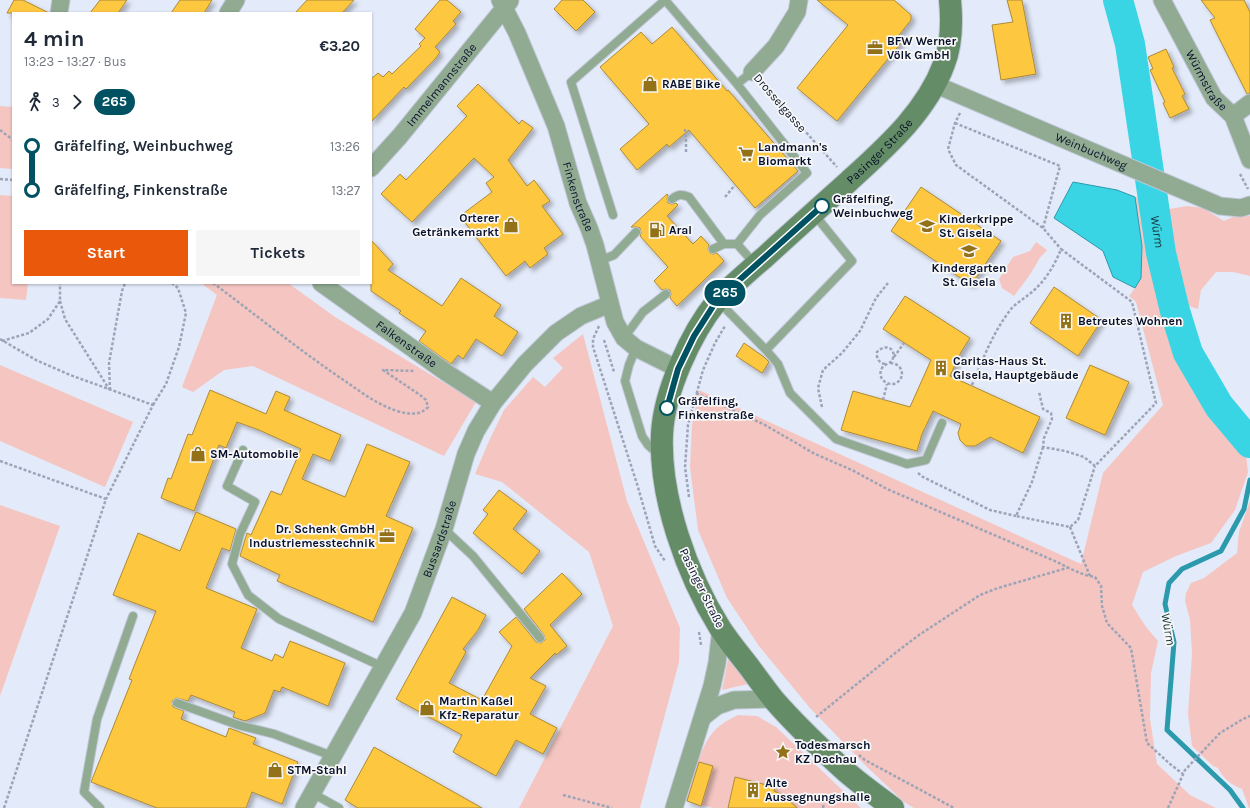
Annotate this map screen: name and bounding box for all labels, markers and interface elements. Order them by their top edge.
text: 4 min [24,26,84,52]
place label: BFW Werner Völk GmbH [887,34,956,62]
text: €3.20 [319,37,360,55]
office icon: BFW Werner Völk GmbH [866,39,884,57]
street label: Immelmannstraße [404,41,480,129]
street label: Würmstraße [1183,48,1230,114]
text: 13:23 – 13:27 · Bus [24,54,126,69]
street label: Drosselgasse [751,71,809,135]
shop icon: RABE Bike [641,75,659,93]
place label: RABE Bike [662,77,720,91]
icon: walk [24,91,46,113]
icon: forward [66,91,88,113]
text: 265 [102,93,127,110]
text: 3 [52,95,60,110]
street label: Pasinger Straße [844,116,915,187]
street label: Weinbuchweg [1053,130,1130,173]
text: Gräfelfing, Weinbuchweg [54,137,233,155]
text: 13:26 [330,139,360,154]
place label: Landmann's Biomarkt [758,140,828,168]
supermarket icon: Landmann's Biomarkt [737,145,755,163]
street label: Finkenstraße [560,160,597,234]
text: Gräfelfing, Finkenstraße [54,181,228,199]
text: 13:27 [331,183,360,198]
place label: Gräfelfing, Weinbuchweg [833,192,913,220]
marker: Gräfelfing, Weinbuchweg [814,198,830,214]
place label: Orterer Getränkemarkt [412,211,499,239]
place label: Kinderkrippe St. Gisela [939,212,1013,240]
water label: Würm [1147,214,1167,249]
shop icon: Orterer Getränkemarkt [502,216,520,234]
school or university icon: Kinderkrippe St. Gisela [918,217,936,235]
fuel station icon: Aral [648,221,666,239]
place label: Aral [669,223,692,237]
button: Start [24,230,188,276]
button: Tickets [196,230,360,276]
school or university icon: Kindergarten St. Gisela [960,242,978,260]
place label: Kindergarten St. Gisela [932,261,1006,289]
line badge: 265 [702,280,748,306]
text: 265 [712,284,738,301]
building icon: Betreutes Wohnen [1057,312,1075,330]
place label: Betreutes Wohnen [1078,314,1182,328]
street label: Falkenstraße [373,318,440,371]
place label: Caritas-Haus St. Gisela, Hauptgebäude [953,354,1079,382]
building icon: Caritas-Haus St. Gisela, Hauptgebäude [932,359,950,377]
place label: Gräfelfing, Finkenstraße [678,394,754,422]
marker: Gräfelfing, Finkenstraße [659,400,675,416]
shop icon: SM-Automobile [189,445,207,463]
place label: SM-Automobile [210,447,299,461]
street label: Bussardstraße [420,499,459,580]
place label: Dr. Schenk GmbH Industriemesstechnik [249,522,375,550]
office icon: Dr. Schenk GmbH Industriemesstechnik [378,527,396,545]
street label: Pasinger Straße [677,546,727,630]
water label: Würm [1158,612,1179,647]
place label: Martin Kaßel Kfz-Reparatur [439,694,519,722]
shop icon: Martin Kaßel Kfz-Reparatur [418,699,436,717]
place label: Todesmarsch KZ Dachau [795,738,870,766]
place icon: Todesmarsch KZ Dachau [774,743,792,761]
shop icon: STM-Stahl [266,761,284,779]
place label: STM-Stahl [287,763,347,777]
place label: Alte Aussegnungshalle [765,776,870,804]
building icon: Alte Aussegnungshalle [744,781,762,799]

